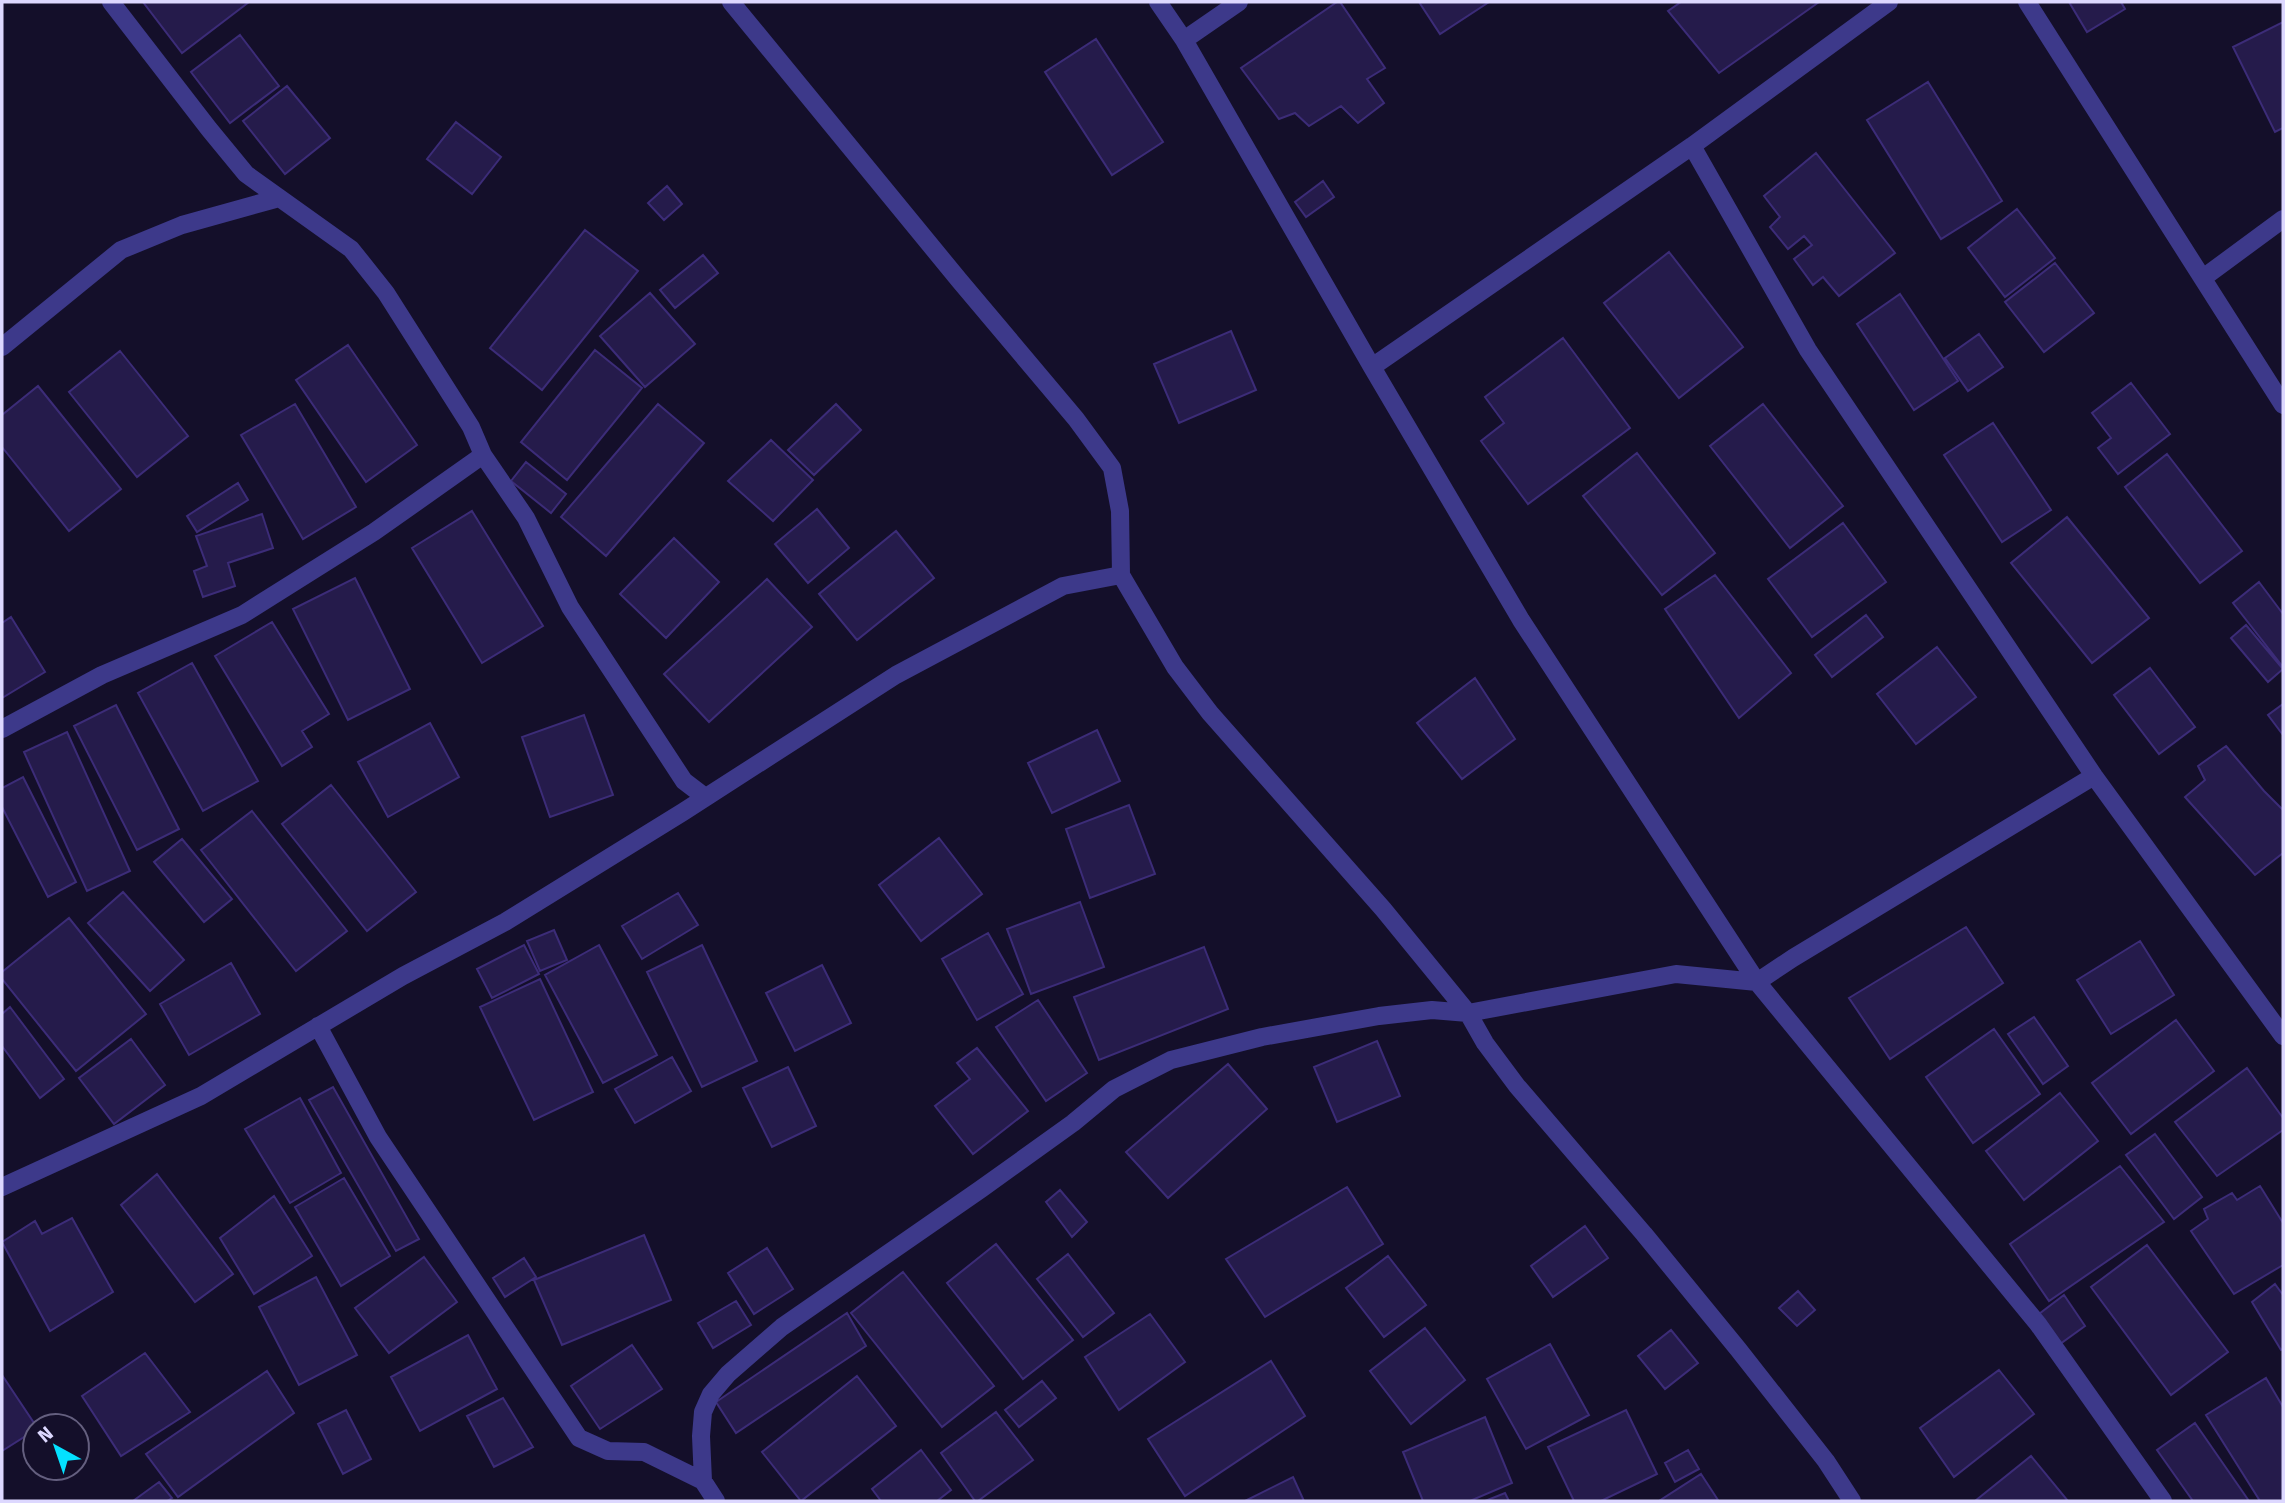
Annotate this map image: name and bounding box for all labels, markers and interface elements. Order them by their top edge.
north arrow [21,1412,91,1482]
text: N [33,1421,58,1447]

